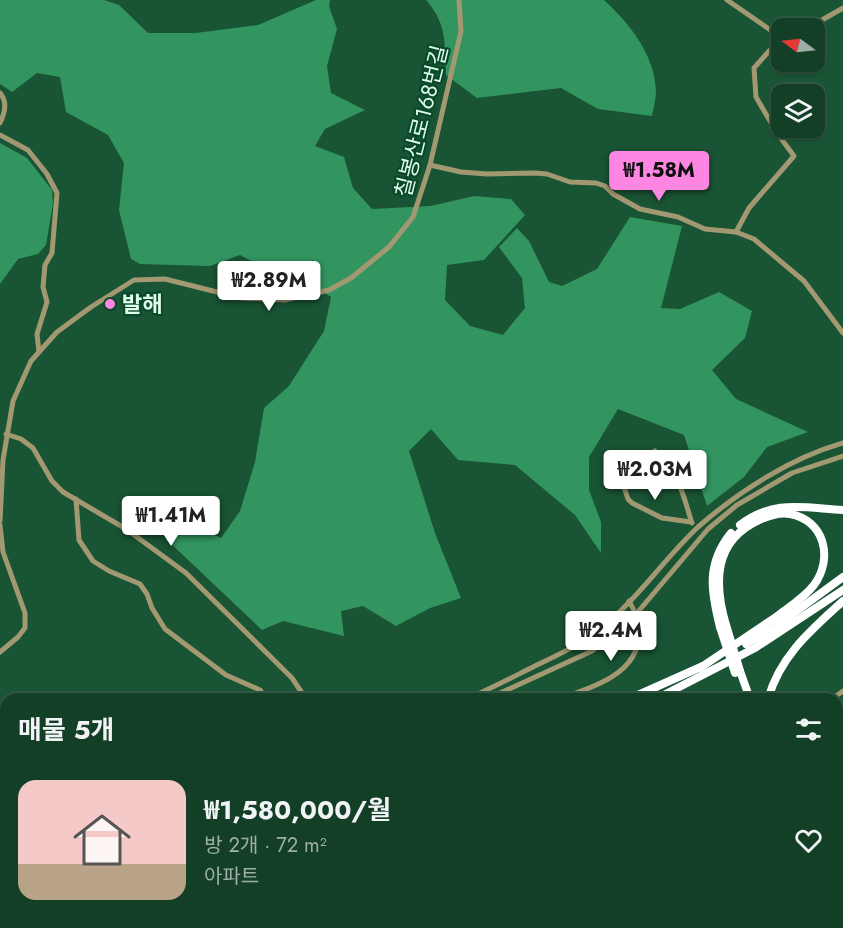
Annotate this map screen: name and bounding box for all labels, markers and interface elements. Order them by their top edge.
north arrow [771,18,825,72]
map controls [771,18,825,138]
street label: 칠봉산로168번길 [387,41,455,201]
button: layers [771,84,825,138]
pin: ₩1.58M [610,151,708,202]
text: ₩1.58M [623,156,695,185]
pin: ₩2.89M [220,261,318,312]
text: ₩2.89M [231,266,307,295]
place label: 발해 [122,288,162,320]
marker: 발해 [103,297,117,311]
pin: ₩2.03M [606,450,704,501]
text: ₩2.03M [618,455,692,484]
pin: ₩1.41M [122,496,220,547]
text: ₩1.41M [136,501,206,530]
pin: ₩2.4M [569,611,653,662]
text: ₩2.4M [579,616,643,645]
text: 매물 5개 [18,711,114,749]
icon: filters [792,713,825,746]
text: ₩1,580,000/월 [204,791,391,829]
icon: home [66,804,138,876]
icon: heart [792,824,825,857]
text: 방 2개 · 72 m² [204,831,327,860]
text: 아파트 [204,862,259,891]

